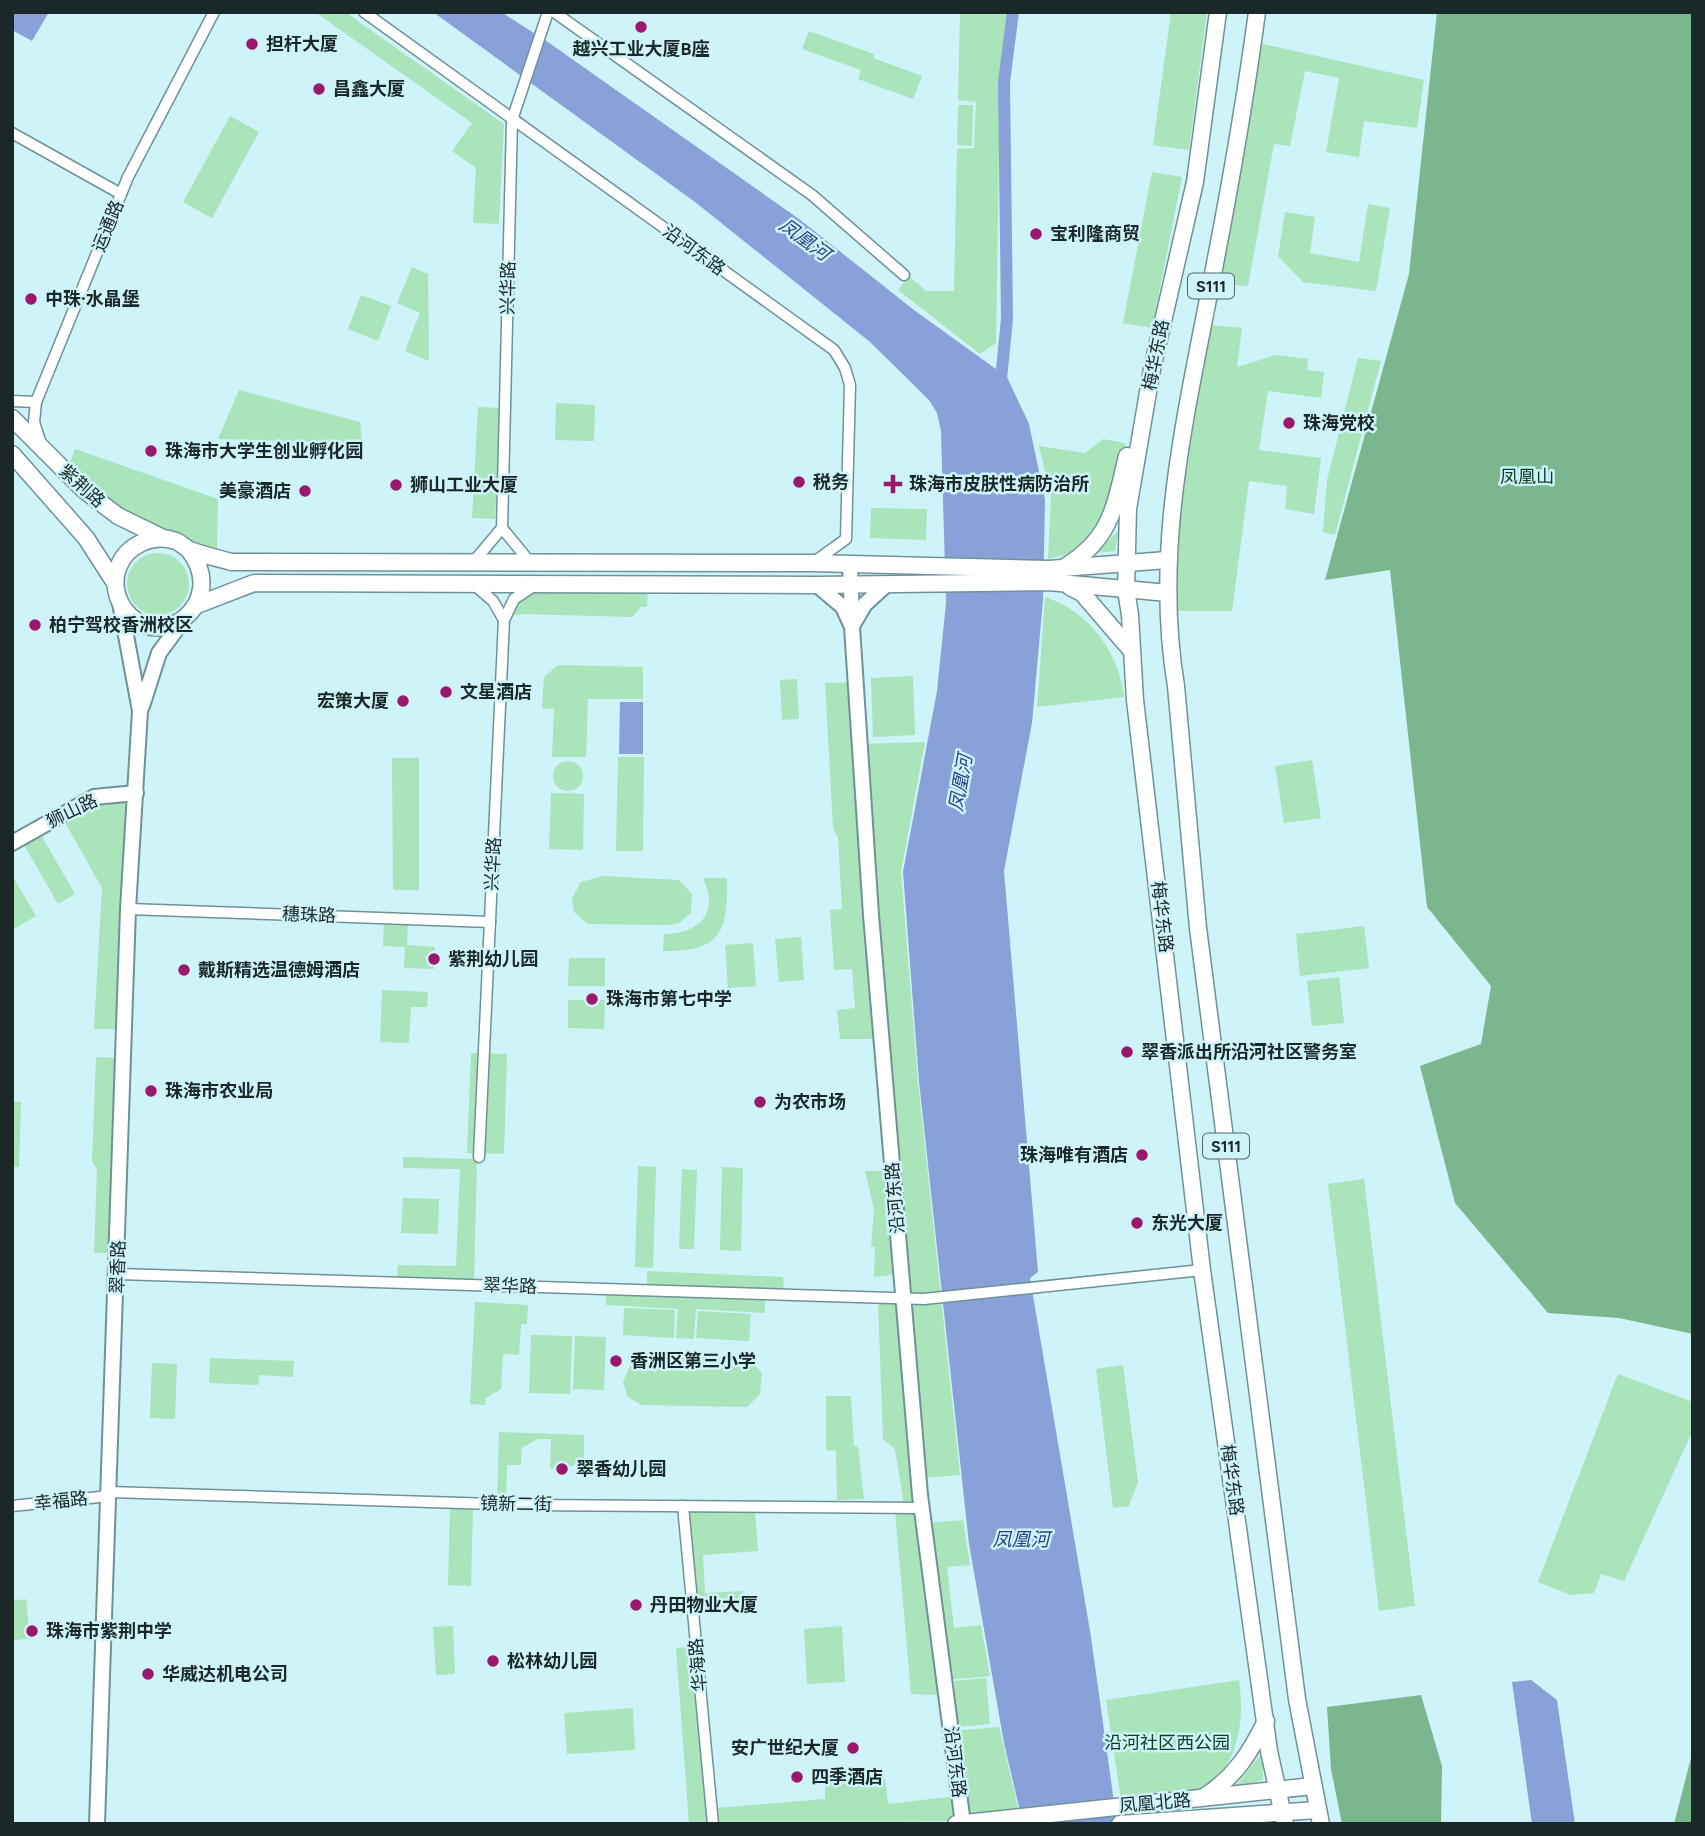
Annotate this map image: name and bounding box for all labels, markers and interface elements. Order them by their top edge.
marker: 越兴工业大厦B座 [633,19,649,35]
place label: 担杆大厦 [266,33,338,55]
marker: 担杆大厦 [244,36,260,52]
place label: 越兴工业大厦B座 [572,38,710,60]
place label: 昌鑫大厦 [333,78,405,100]
marker: 昌鑫大厦 [311,81,327,97]
street label: 运通路 [88,197,128,255]
water label: 凤凰河 [775,213,838,268]
street label: 沿河东路 [658,220,730,280]
place label: 宝利隆商贸 [1050,223,1140,245]
marker: 宝利隆商贸 [1028,226,1044,242]
street label: 兴华路 [497,261,519,315]
road number: S111 [1188,274,1234,298]
place label: 中珠·水晶堡 [45,288,140,310]
marker: 中珠·水晶堡 [23,291,39,307]
street label: 梅华东路 [1138,318,1174,392]
place label: 珠海党校 [1303,412,1375,434]
marker: 珠海党校 [1281,415,1297,431]
place label: 珠海市大学生创业孵化园 [165,440,363,462]
marker: 珠海市大学生创业孵化园 [143,443,159,459]
street label: 紫荆路 [55,460,109,512]
park label: 凤凰山 [1500,466,1554,488]
place label: 税务 [813,471,849,493]
place label: 珠海市皮肤性病防治所 [909,473,1089,495]
place label: 狮山工业大厦 [410,474,518,496]
marker: 税务 [791,474,807,490]
marker: 珠海市皮肤性病防治所 [883,474,903,494]
marker: 狮山工业大厦 [388,477,404,493]
place label: 美豪酒店 [219,480,291,502]
marker: 美豪酒店 [297,483,313,499]
place label: 柏宁驾校香洲校区 [49,614,193,636]
marker: 柏宁驾校香洲校区 [27,617,43,633]
place label: 文星酒店 [460,681,532,703]
marker: 文星酒店 [438,684,454,700]
place label: 宏策大厦 [317,690,389,712]
marker: 宏策大厦 [395,693,411,709]
water label: 凤凰河 [944,749,977,813]
street label: 狮山路 [43,789,101,833]
street label: 兴华路 [481,836,505,892]
street label: 梅华东路 [1147,880,1177,954]
street label: 穗珠路 [282,903,336,927]
place label: 紫荆幼儿园 [448,948,538,970]
marker: 紫荆幼儿园 [426,951,442,967]
place label: 戴斯精选温德姆酒店 [198,959,360,981]
marker: 戴斯精选温德姆酒店 [176,962,192,978]
place label: 珠海市第七中学 [606,988,732,1010]
marker: 珠海市第七中学 [584,991,600,1007]
place label: 翠香派出所沿河社区警务室 [1141,1041,1357,1063]
marker: 翠香派出所沿河社区警务室 [1119,1044,1135,1060]
place label: 珠海市农业局 [165,1080,273,1102]
marker: 珠海市农业局 [143,1083,159,1099]
place label: 为农市场 [774,1091,846,1113]
marker: 为农市场 [752,1094,768,1110]
road number: S111 [1203,1134,1249,1158]
place label: 珠海唯有酒店 [1020,1144,1128,1166]
marker: 珠海唯有酒店 [1134,1147,1150,1163]
street label: 沿河东路 [881,1161,909,1235]
place label: 东光大厦 [1151,1212,1223,1234]
marker: 东光大厦 [1129,1215,1145,1231]
street label: 翠香路 [106,1240,130,1294]
street label: 翠华路 [483,1274,537,1298]
place label: 香洲区第三小学 [630,1350,756,1372]
marker: 香洲区第三小学 [608,1353,624,1369]
street label: 梅华东路 [1216,1443,1248,1517]
place label: 翠香幼儿园 [576,1458,666,1480]
marker: 翠香幼儿园 [554,1461,570,1477]
street label: 幸福路 [33,1487,89,1515]
street label: 镜新二街 [480,1492,552,1516]
water label: 凤凰河 [992,1528,1053,1551]
place label: 丹田物业大厦 [650,1594,758,1616]
marker: 丹田物业大厦 [628,1597,644,1613]
place label: 珠海市紫荆中学 [46,1620,172,1642]
marker: 珠海市紫荆中学 [24,1623,40,1639]
street label: 华海路 [685,1637,711,1693]
place label: 松林幼儿园 [507,1650,597,1672]
marker: 松林幼儿园 [485,1653,501,1669]
place label: 华威达机电公司 [162,1663,288,1685]
marker: 华威达机电公司 [140,1666,156,1682]
street label: 沿河东路 [940,1725,970,1799]
park label: 沿河社区西公园 [1104,1732,1230,1754]
place label: 安广世纪大厦 [731,1737,839,1759]
marker: 安广世纪大厦 [845,1740,861,1756]
place label: 四季酒店 [811,1766,883,1788]
marker: 四季酒店 [789,1769,805,1785]
street label: 凤凰北路 [1118,1789,1192,1817]

